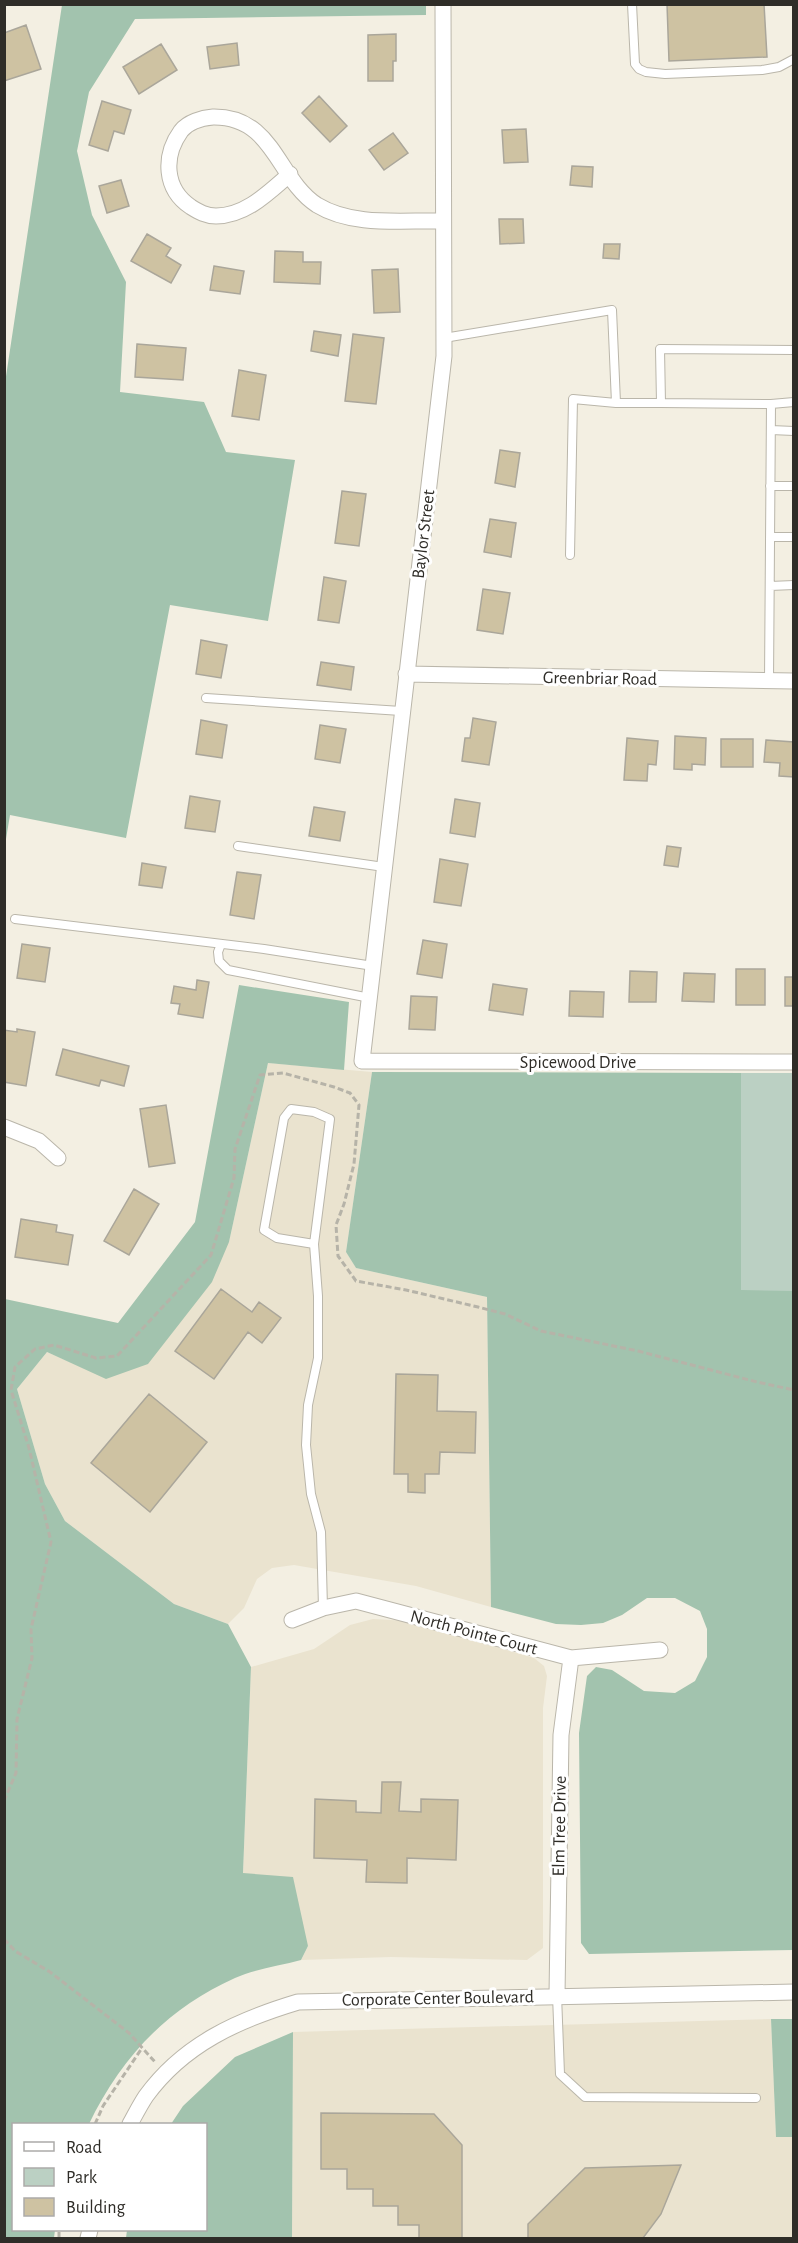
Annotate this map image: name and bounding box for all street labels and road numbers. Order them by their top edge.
street label: Baylor Street [410,488,438,580]
street label: Greenbriar Road [543,669,657,689]
street label: Spicewood Drive [520,1054,636,1072]
street label: North Pointe Court [408,1607,539,1659]
street label: Elm Tree Drive [550,1775,570,1877]
street label: Corporate Center Boulevard [342,1988,534,2010]

